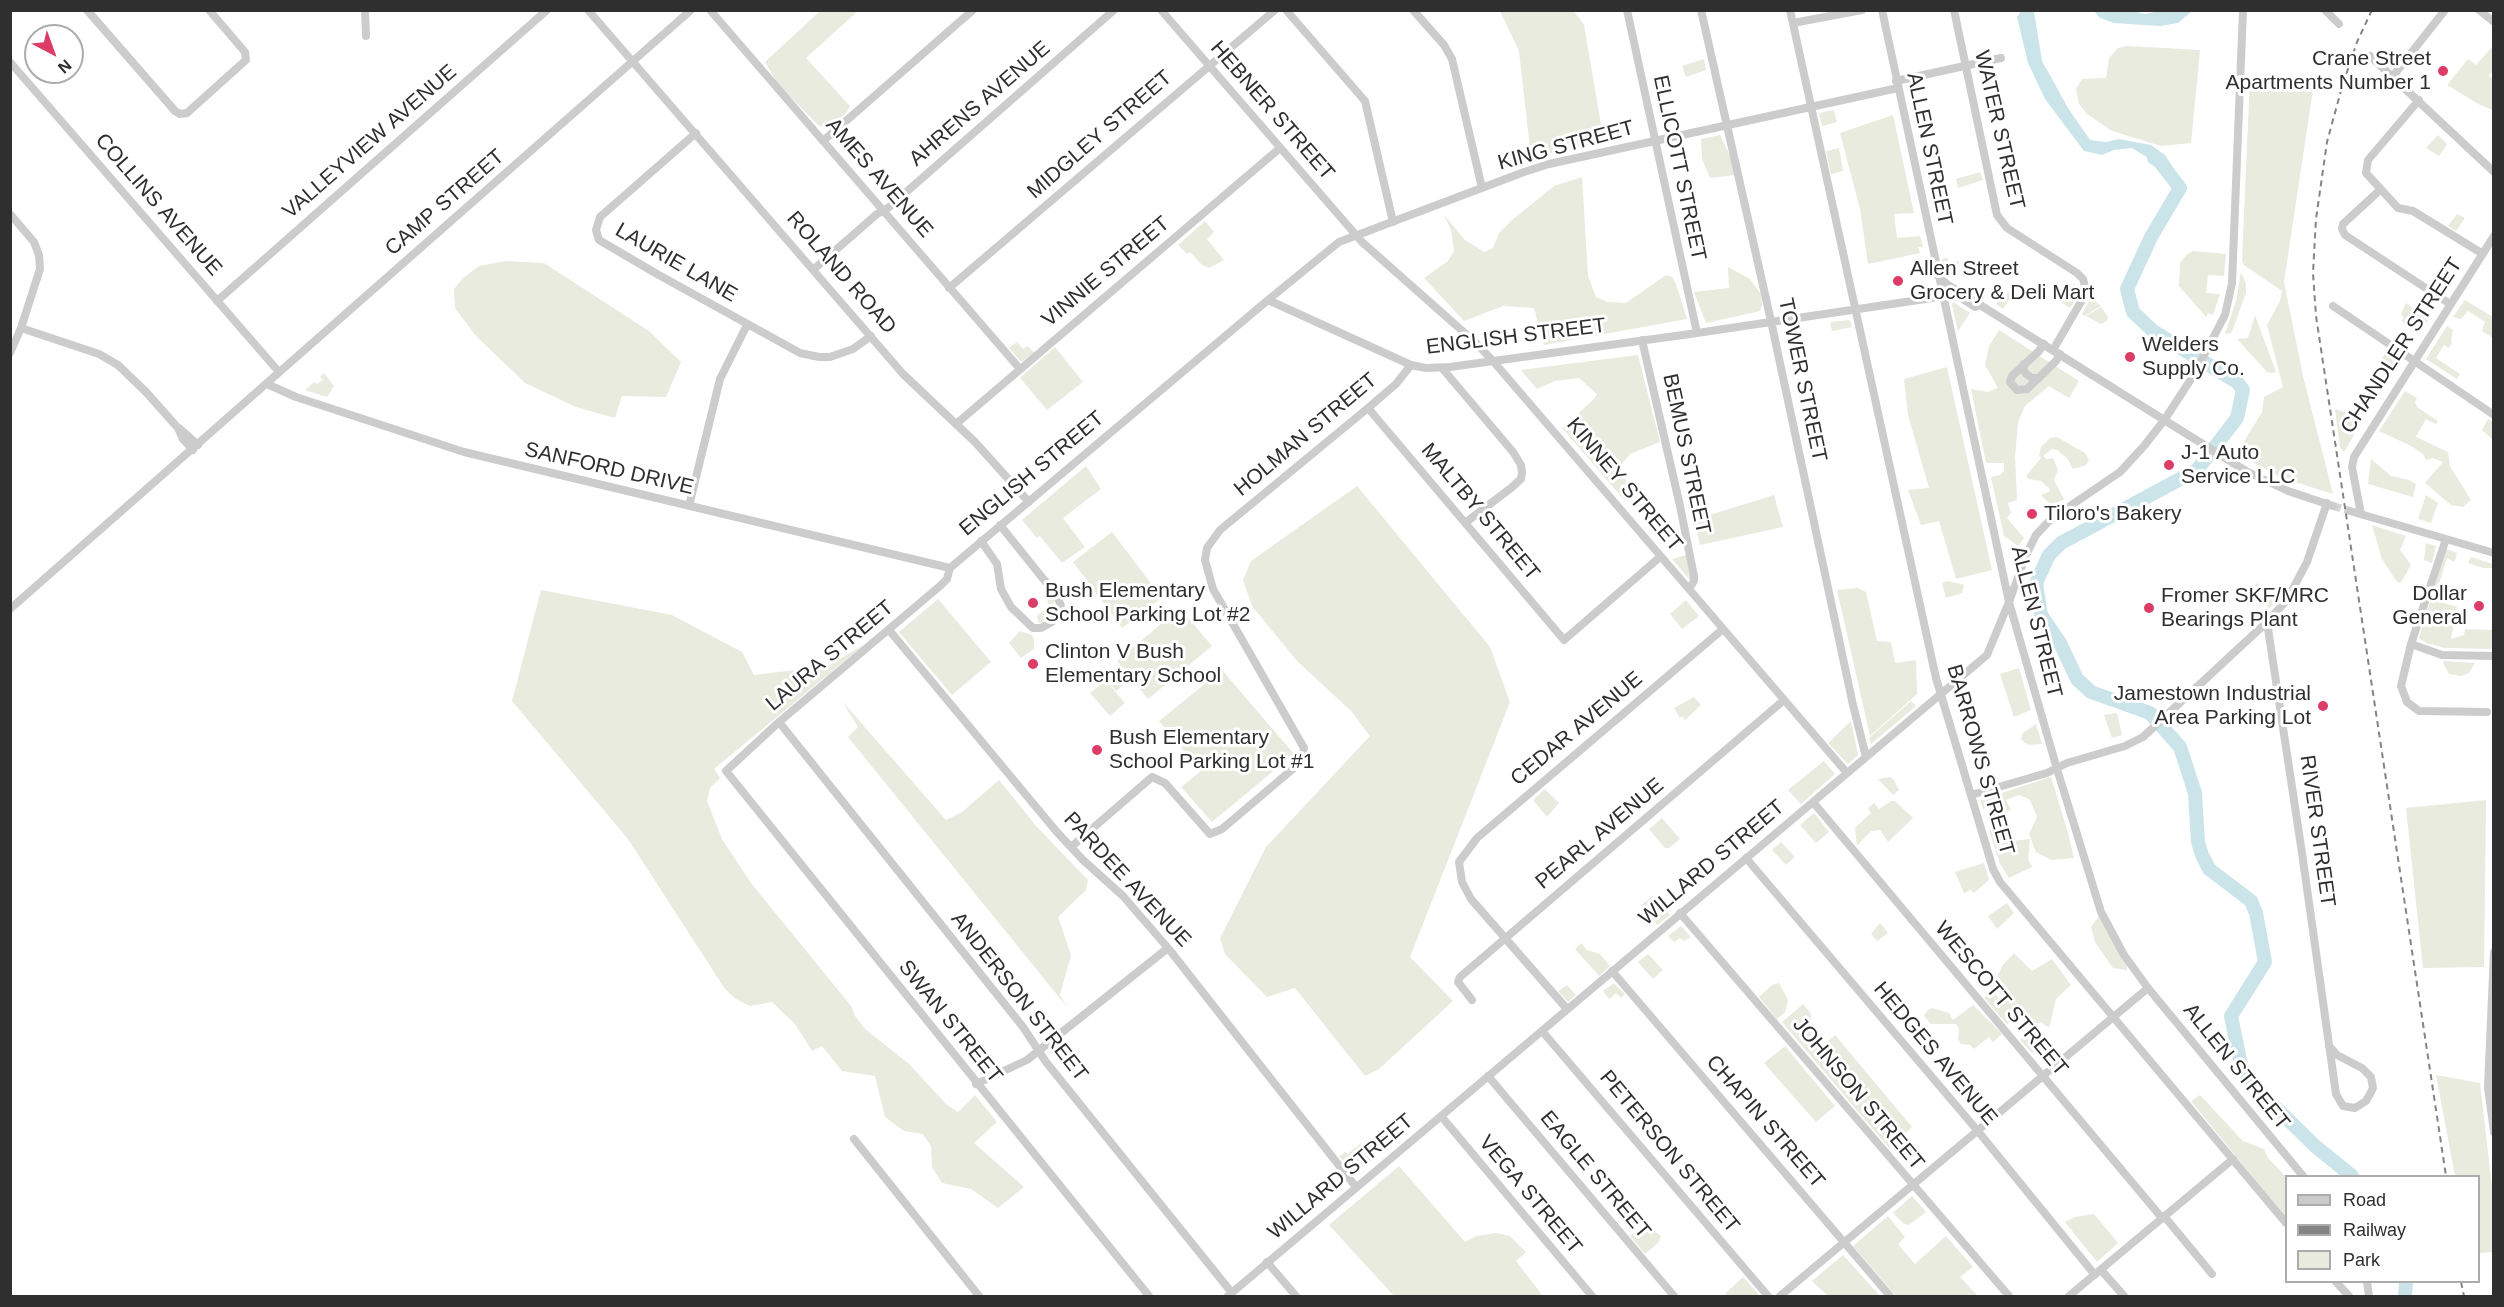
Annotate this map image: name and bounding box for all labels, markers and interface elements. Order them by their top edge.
north arrow [24,24,84,84]
street label: AHRENS AVENUE [905,36,1055,172]
street label: HEBNER STREET [1205,36,1339,186]
place label: Crane Street Apartments Number 1 [2226,46,2431,96]
street label: WATER STREET [1968,48,2030,212]
text: N [55,56,75,77]
street label: VALLEYVIEW AVENUE [278,60,462,224]
marker: Crane Street Apartments Number 1 [2436,64,2450,78]
street label: MIDGLEY STREET [1023,65,1177,205]
street label: ALLEN STREET [1901,70,1957,228]
street label: ELLICOTT STREET [1647,73,1711,263]
street label: AMES AVENUE [820,113,938,243]
street label: KING STREET [1495,116,1637,176]
street label: COLLINS AVENUE [89,129,227,281]
street label: CAMP STREET [380,145,510,261]
street label: ROLAND ROAD [781,207,901,339]
street label: VINNIE STREET [1037,211,1175,333]
street label: LAURIE LANE [611,218,741,308]
street label: CHANDLER STREET [2336,254,2468,438]
place label: Allen Street Grocery & Deli Mart [1910,256,2094,306]
marker: Allen Street Grocery & Deli Mart [1891,274,1905,288]
street label: TOWER STREET [1772,296,1832,464]
street label: ENGLISH STREET [1425,313,1607,361]
place label: Welders Supply Co. [2142,332,2245,382]
marker: Welders Supply Co. [2123,350,2137,364]
street label: HOLMAN STREET [1230,368,1382,502]
street label: BEMUS STREET [1657,371,1715,537]
street label: ENGLISH STREET [955,406,1109,542]
street label: KINNEY STREET [1561,413,1687,557]
street label: SANFORD DRIVE [522,437,696,501]
street label: MALTBY STREET [1415,438,1545,586]
place label: J-1 Auto Service LLC [2181,440,2295,490]
marker: J-1 Auto Service LLC [2162,458,2176,472]
place label: Tiloro's Bakery [2044,501,2181,527]
marker: Tiloro's Bakery [2025,507,2039,521]
street label: ALLEN STREET [2005,544,2067,700]
place label: Bush Elementary School Parking Lot #2 [1045,578,1250,628]
place label: Dollar General [2392,581,2467,631]
place label: Fromer SKF/MRC Bearings Plant [2161,583,2329,633]
street label: LAURA STREET [761,595,899,717]
marker: Bush Elementary School Parking Lot #2 [1026,596,1040,610]
marker: Dollar General [2472,599,2486,613]
marker: Fromer SKF/MRC Bearings Plant [2142,601,2156,615]
place label: Clinton V Bush Elementary School [1045,639,1221,689]
marker: Clinton V Bush Elementary School [1026,657,1040,671]
street label: BARROWS STREET [1941,662,2019,858]
street label: CEDAR AVENUE [1506,667,1648,791]
place label: Jamestown Industrial Area Parking Lot [2114,681,2311,731]
marker: Jamestown Industrial Area Parking Lot [2316,699,2330,713]
place label: Bush Elementary School Parking Lot #1 [1109,725,1314,775]
marker: Bush Elementary School Parking Lot #1 [1090,743,1104,757]
street label: RIVER STREET [2294,754,2340,908]
street label: PEARL AVENUE [1531,773,1669,895]
street label: WILLARD STREET [1634,795,1790,931]
street label: PARDEE AVENUE [1058,807,1196,953]
street label: ANDERSON STREET [945,907,1093,1087]
street label: WESCOTT STREET [1929,917,2073,1081]
street label: SWAN STREET [893,955,1007,1089]
street label: HEDGES AVENUE [1868,977,2002,1131]
street label: ALLEN STREET [2177,999,2295,1135]
street label: JOHNSON STREET [1787,1013,1929,1175]
street label: CHAPIN STREET [1700,1050,1830,1194]
street label: PETERSON STREET [1594,1066,1744,1238]
street label: EAGLE STREET [1534,1106,1656,1244]
street label: WILLARD STREET [1263,1109,1419,1245]
street label: VEGA STREET [1473,1131,1587,1259]
legend [2285,1175,2480,1283]
text: Road [2343,1190,2386,1210]
text: Railway [2343,1220,2406,1240]
text: Park [2343,1250,2380,1270]

